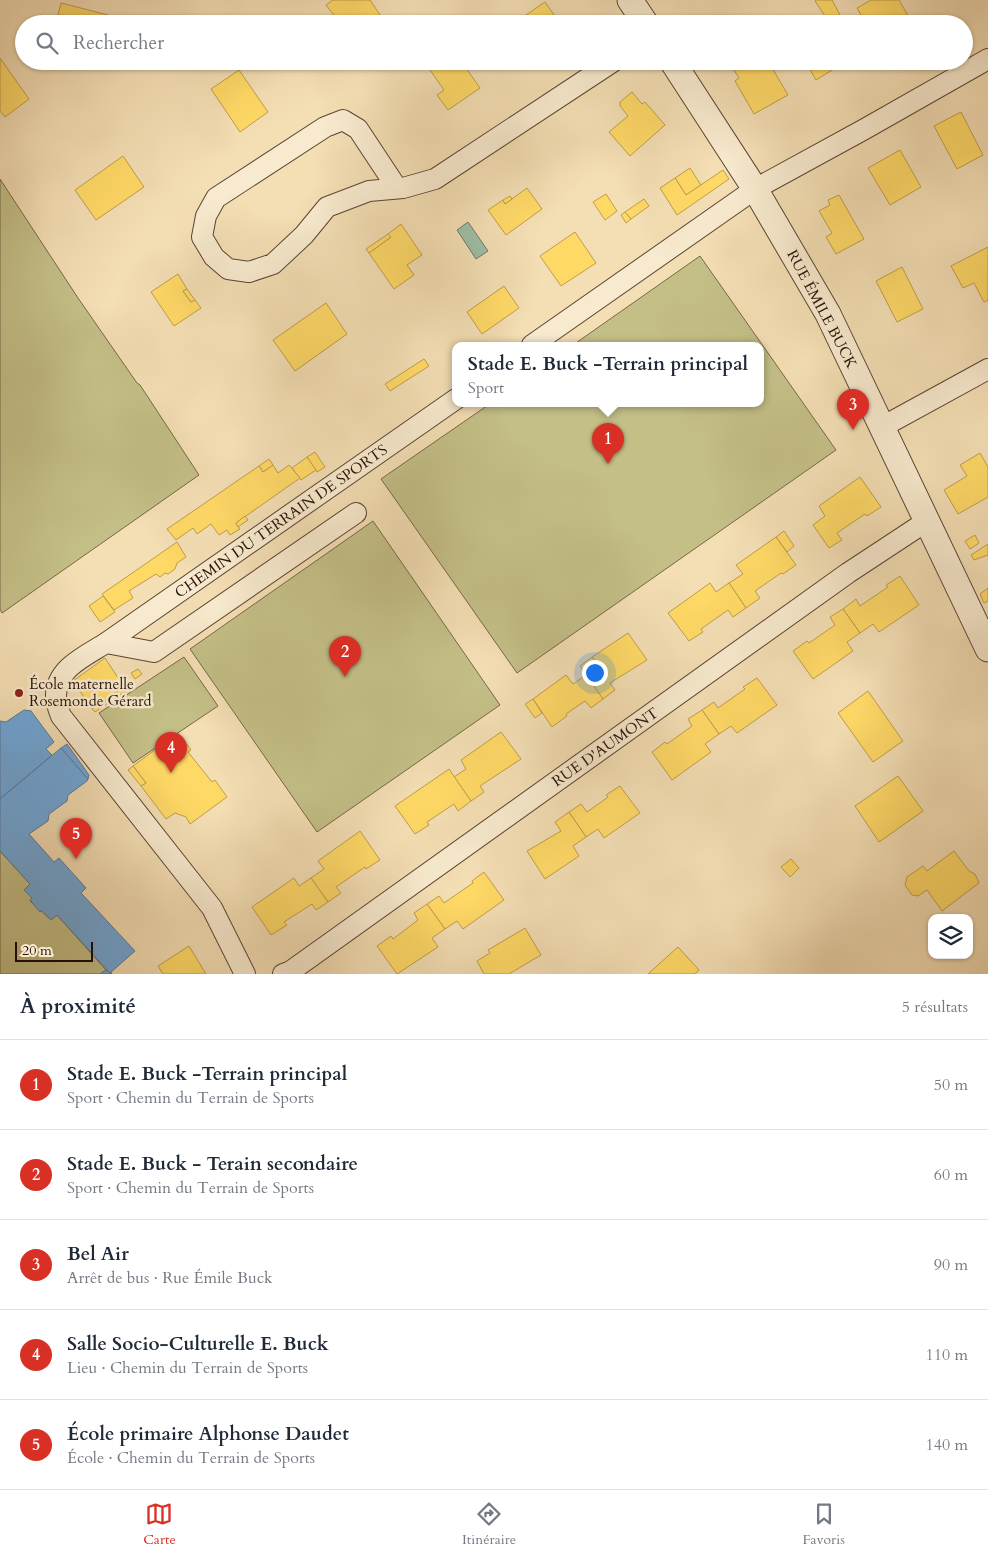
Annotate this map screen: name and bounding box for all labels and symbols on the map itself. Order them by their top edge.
street label: RUE ÉMILE BUCK [782,246,862,373]
pin: 3 [837,389,869,430]
pin: 1 [592,423,624,464]
street label: CHEMIN DU TERRAIN DE SPORTS [171,440,391,602]
pin: 2 [329,636,361,677]
your location [582,660,608,686]
place label: École maternelle Rosemonde Gérard [29,674,152,711]
marker: École maternelle Rosemonde Gérard [13,687,25,699]
street label: RUE D'AUMONT [548,703,662,791]
pin: 4 [155,732,187,773]
pin: 5 [60,818,92,859]
scale bar [15,939,92,962]

